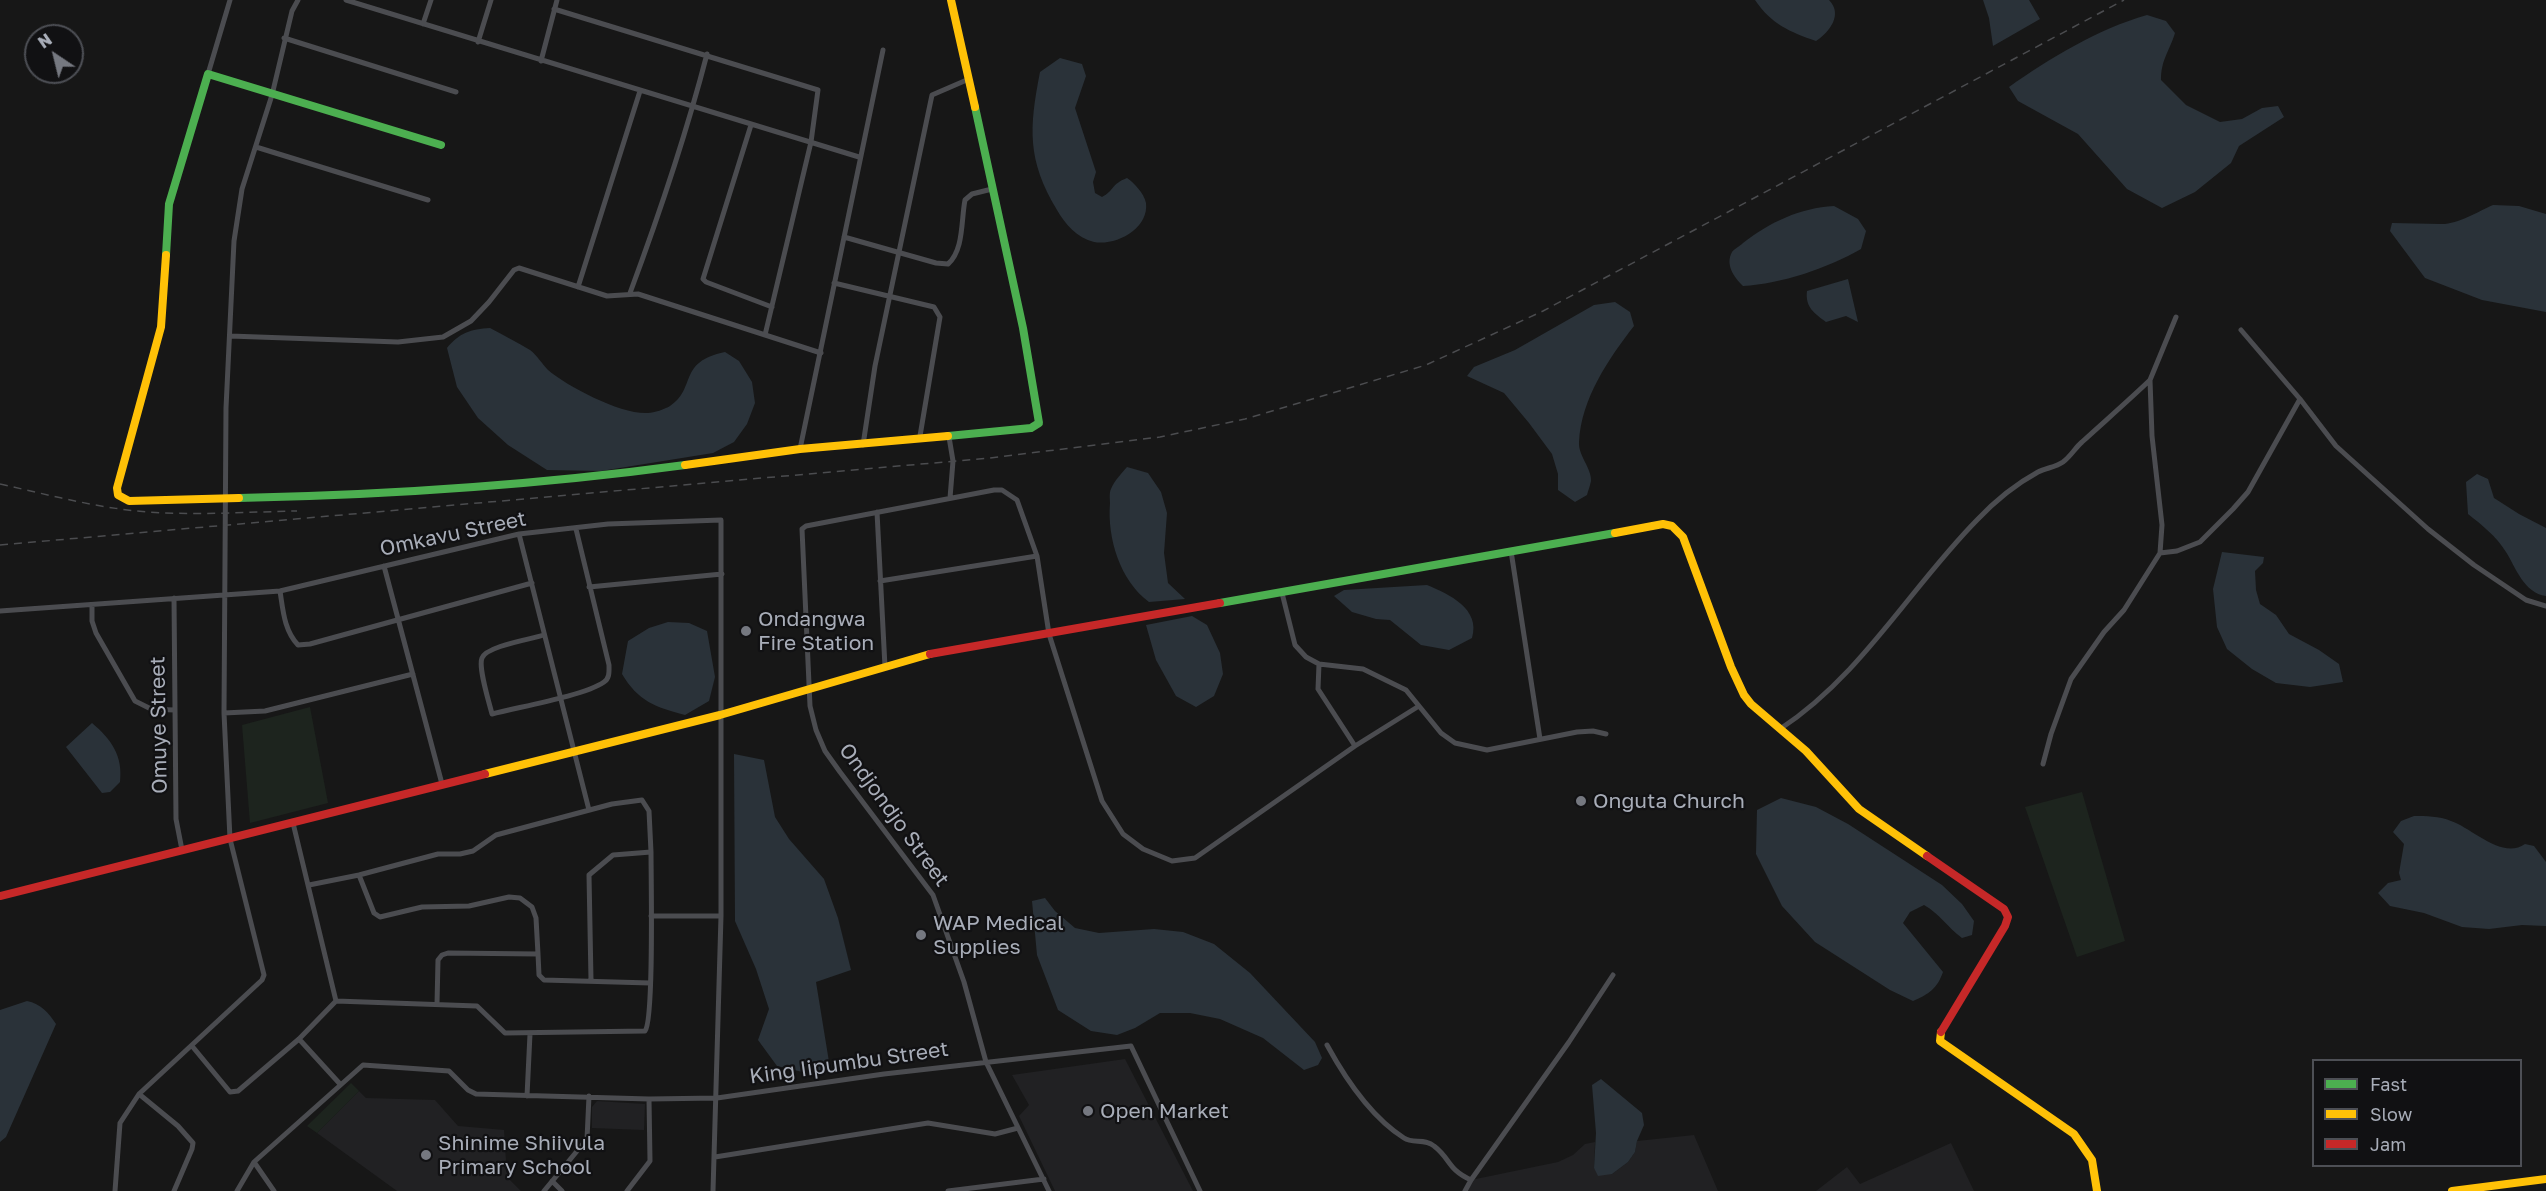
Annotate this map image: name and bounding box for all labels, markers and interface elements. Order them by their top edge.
north arrow [24,24,84,84]
text: N [34,29,56,53]
street label: Omkavu Street [377,506,529,562]
place label: Ondangwa Fire Station [758,606,874,656]
marker: Ondangwa Fire Station [739,624,753,638]
street label: Omuye Street [145,656,173,794]
street label: Ondjondjo Street [834,738,954,892]
place label: Onguta Church [1593,788,1745,814]
marker: Onguta Church [1574,794,1588,808]
place label: WAP Medical Supplies [933,910,1064,960]
marker: WAP Medical Supplies [914,928,928,942]
street label: King Iipumbu Street [748,1037,950,1089]
legend [2312,1059,2522,1167]
text: Fast [2370,1073,2407,1095]
place label: Open Market [1100,1098,1229,1124]
text: Slow [2370,1103,2412,1125]
marker: Open Market [1081,1104,1095,1118]
place label: Shinime Shiivula Primary School [438,1130,605,1180]
text: Jam [2370,1133,2406,1155]
marker: Shinime Shiivula Primary School [419,1148,433,1162]

